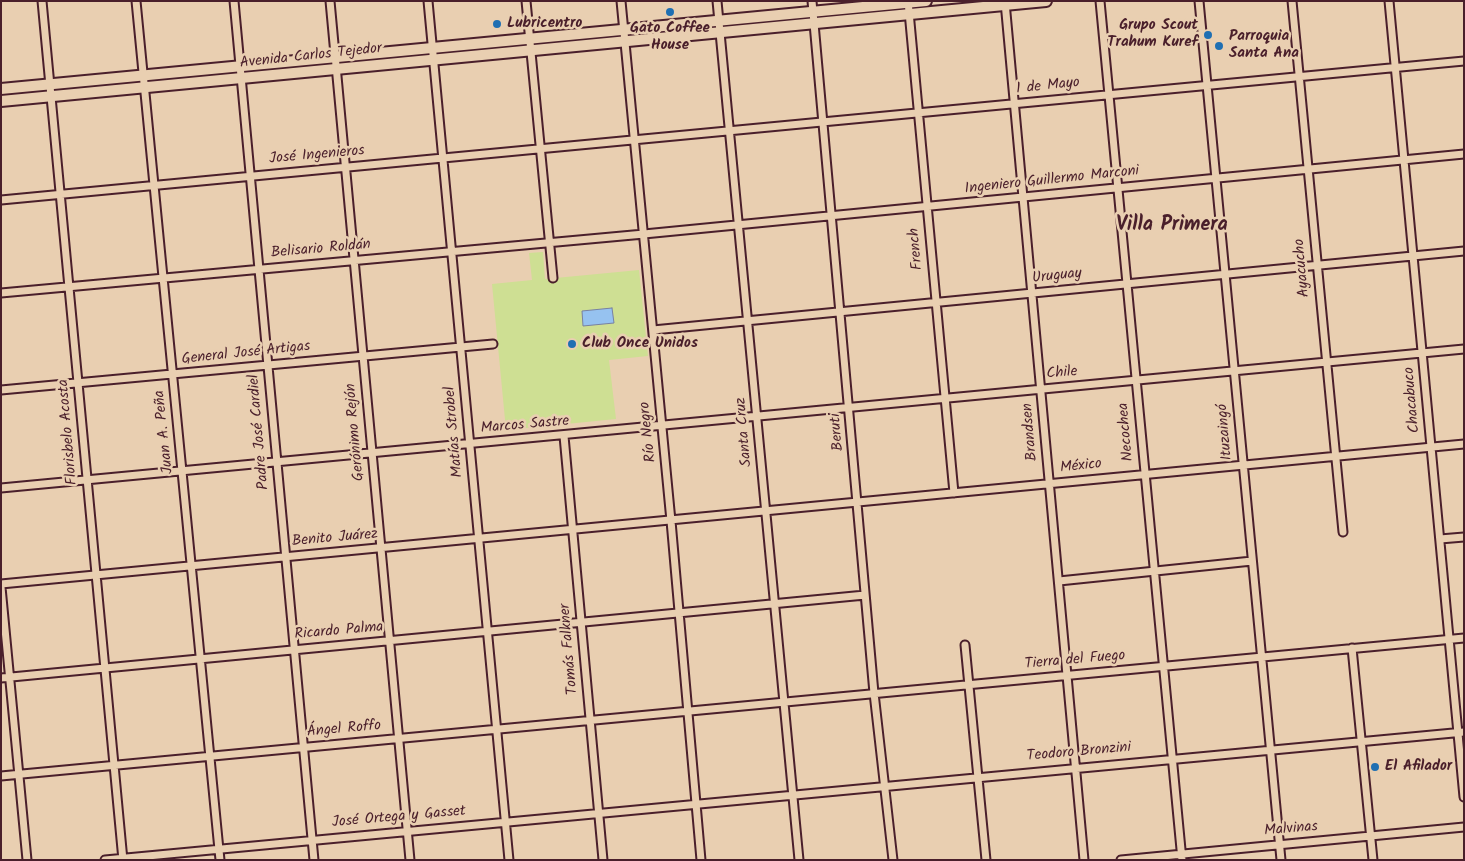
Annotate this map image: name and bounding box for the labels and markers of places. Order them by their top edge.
marker: Gato Coffee House [664,6,676,18]
place label: Lubricentro [507,15,582,33]
place label: Grupo Scout Trahum Kuref [1107,17,1198,52]
marker: Lubricentro [491,18,503,30]
place label: Gato Coffee House [630,20,710,55]
place label: Parroquia Santa Ana [1229,28,1299,63]
marker: Grupo Scout Trahum Kuref [1202,29,1214,41]
marker: Parroquia Santa Ana [1213,40,1225,52]
place label: Club Once Unidos [582,335,698,353]
marker: Club Once Unidos [566,338,578,350]
place label: El Afilador [1385,758,1452,776]
marker: El Afilador [1369,761,1381,773]

